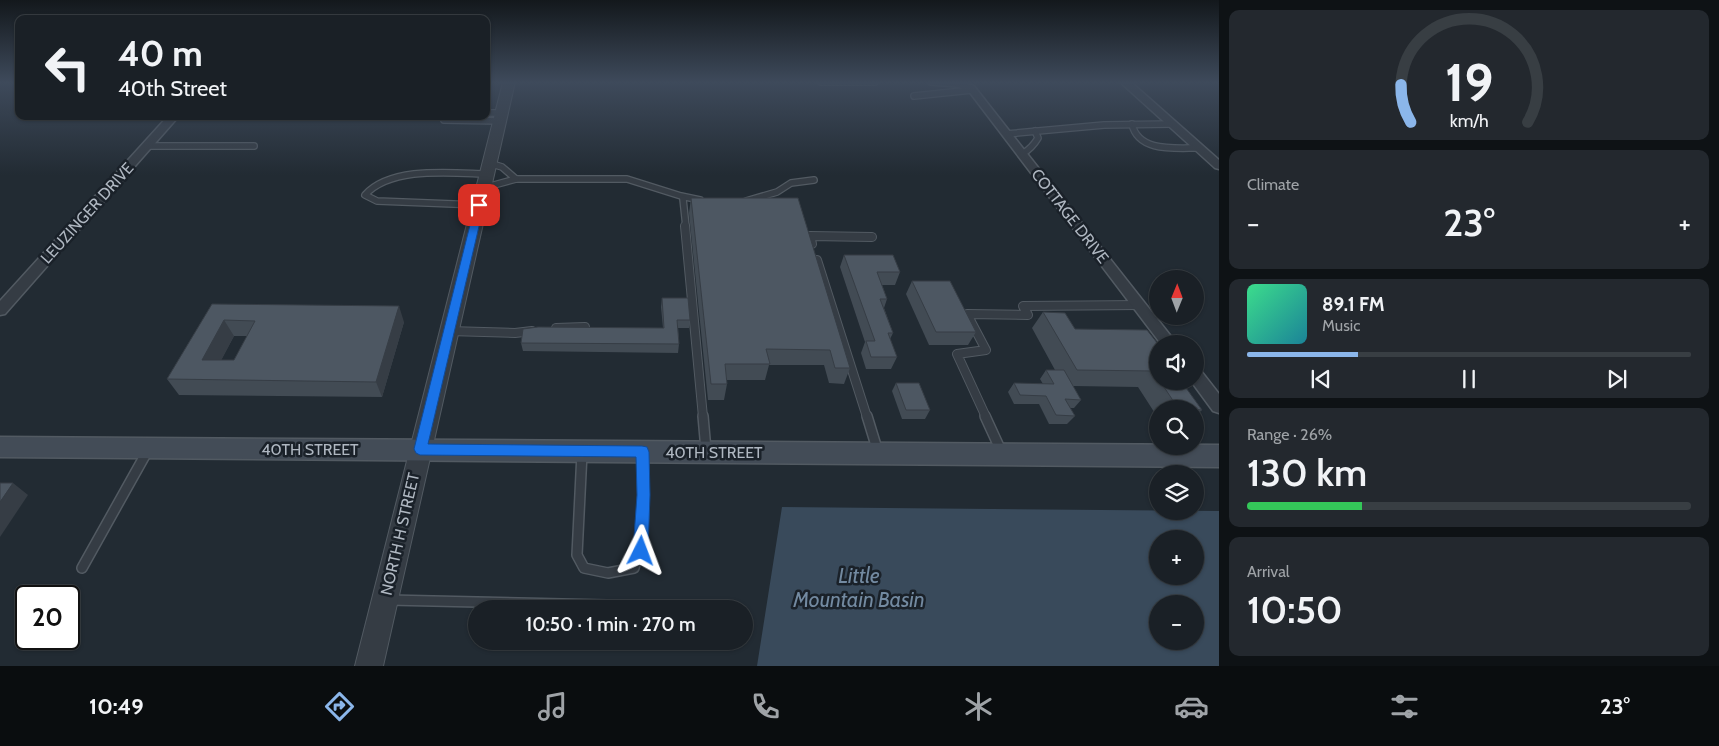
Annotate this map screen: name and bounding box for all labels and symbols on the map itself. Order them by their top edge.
street label: LEUZINGER DRIVE [37,158,137,267]
street label: COTTAGE DRIVE [1027,165,1113,267]
pin [458,184,500,226]
north arrow [1149,270,1204,325]
street label: 40TH STREET [261,440,359,459]
street label: 40TH STREET [665,443,763,462]
street label: NORTH H STREET [377,470,423,597]
position arrow [614,524,666,576]
water label: Little Mountain Basin [792,563,925,612]
speed limit sign: 20 [15,585,80,650]

